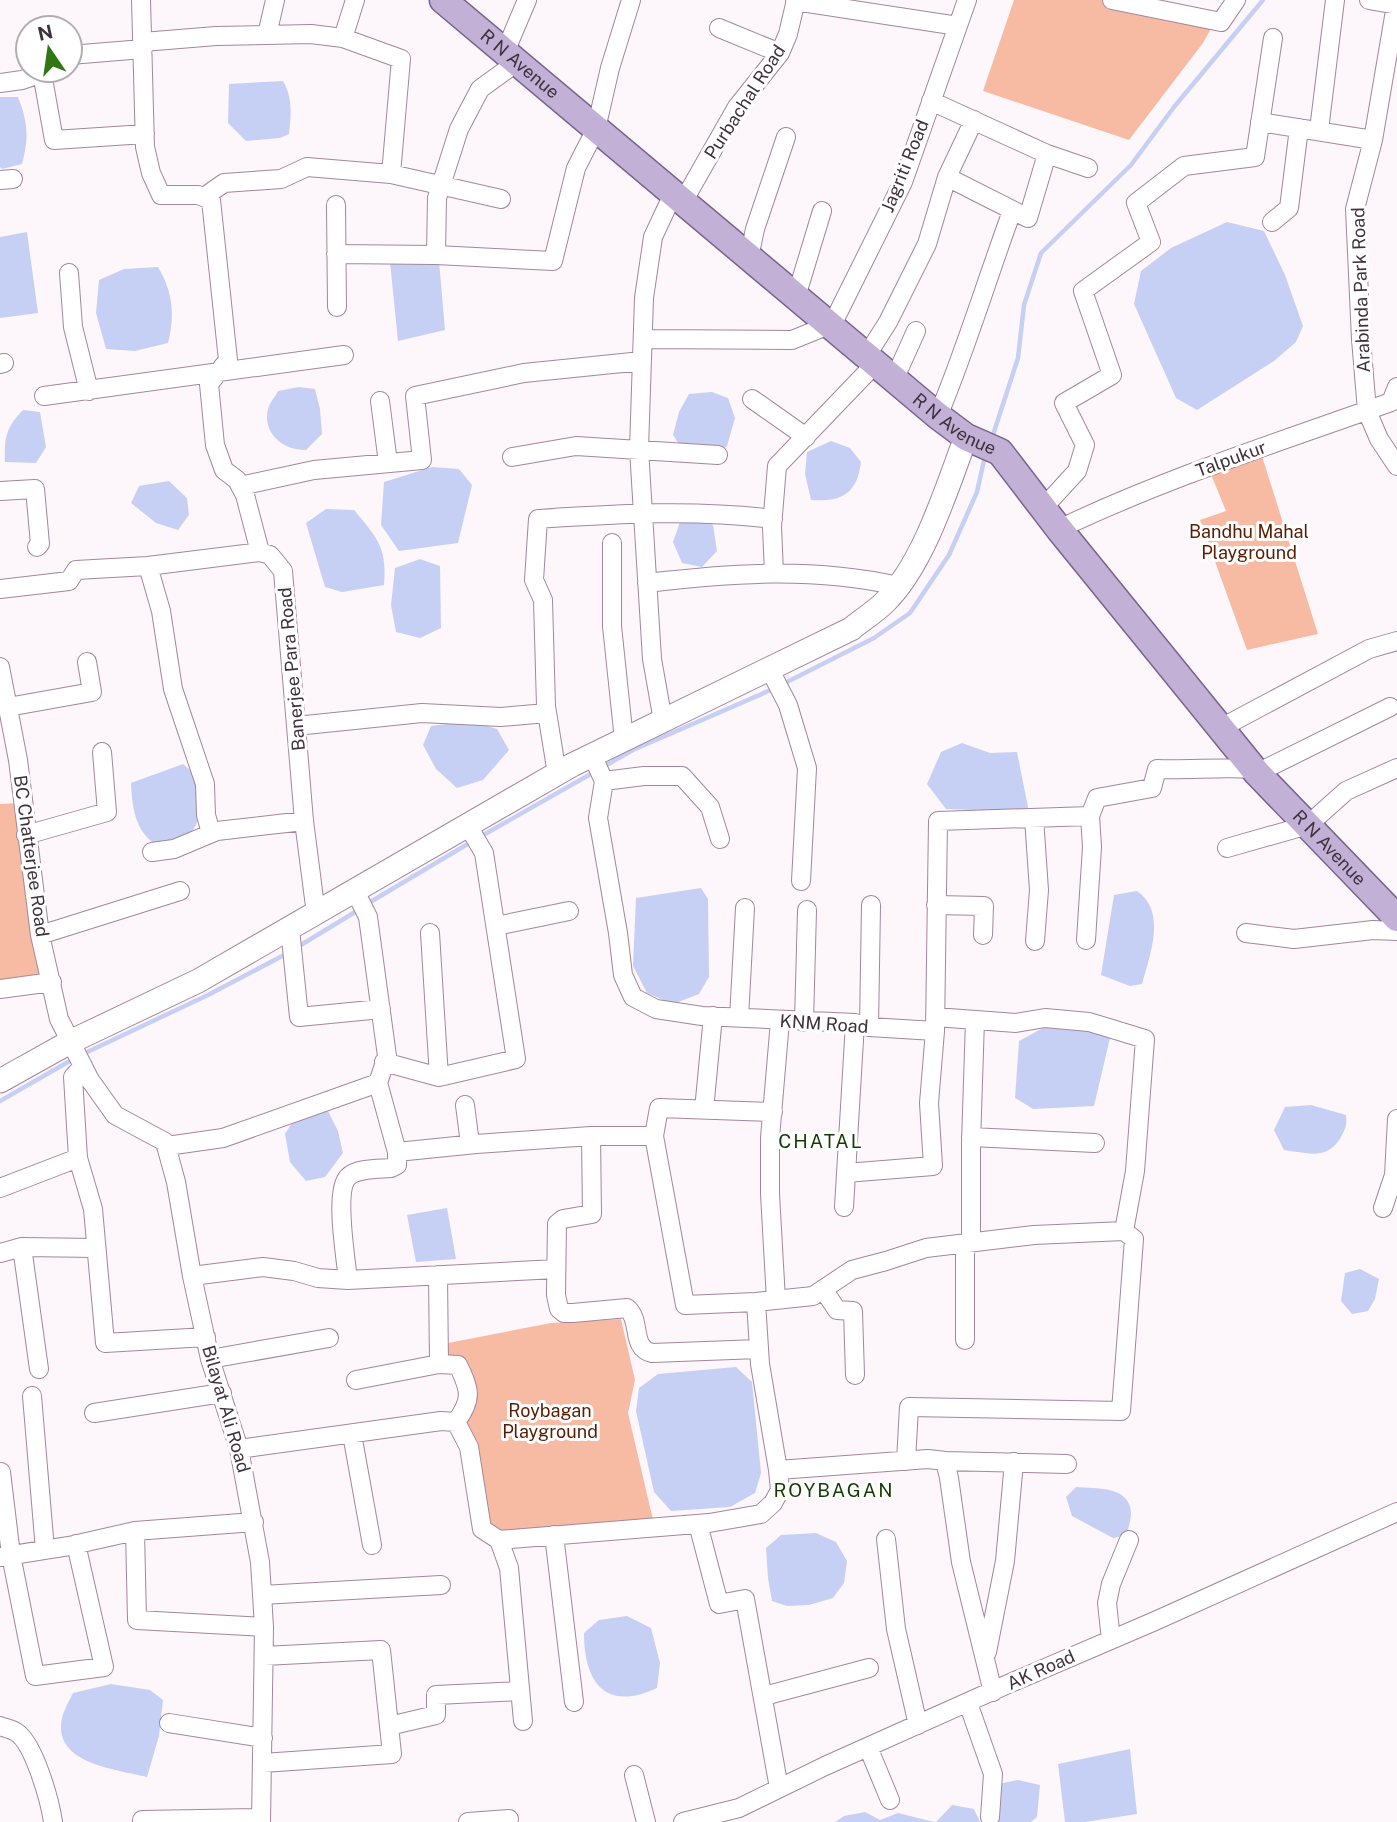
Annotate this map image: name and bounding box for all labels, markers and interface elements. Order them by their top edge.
north arrow [14,14,84,84]
text: N [35,20,55,45]
street label: R N Avenue [476,25,564,103]
street label: Purbachal Road [700,41,789,163]
street label: Jagriti Road [876,116,933,215]
street label: Arabinda Park Road [1347,207,1374,373]
street label: R N Avenue [909,388,999,459]
street label: Talpukur [1193,436,1269,481]
park label: Bandhu Mahal Playground [1189,521,1309,563]
street label: Banerjee Para Road [274,586,309,752]
street label: BC Chatterjee Road [10,774,53,938]
street label: R N Avenue [1289,806,1371,889]
street label: KNM Road [779,1010,869,1037]
district label: CHATAL [778,1130,864,1152]
street label: Bilayat Ali Road [198,1343,255,1475]
park label: Roybagan Playground [502,1400,598,1442]
district label: ROYBAGAN [774,1479,894,1501]
street label: AK Road [1004,1645,1078,1694]

